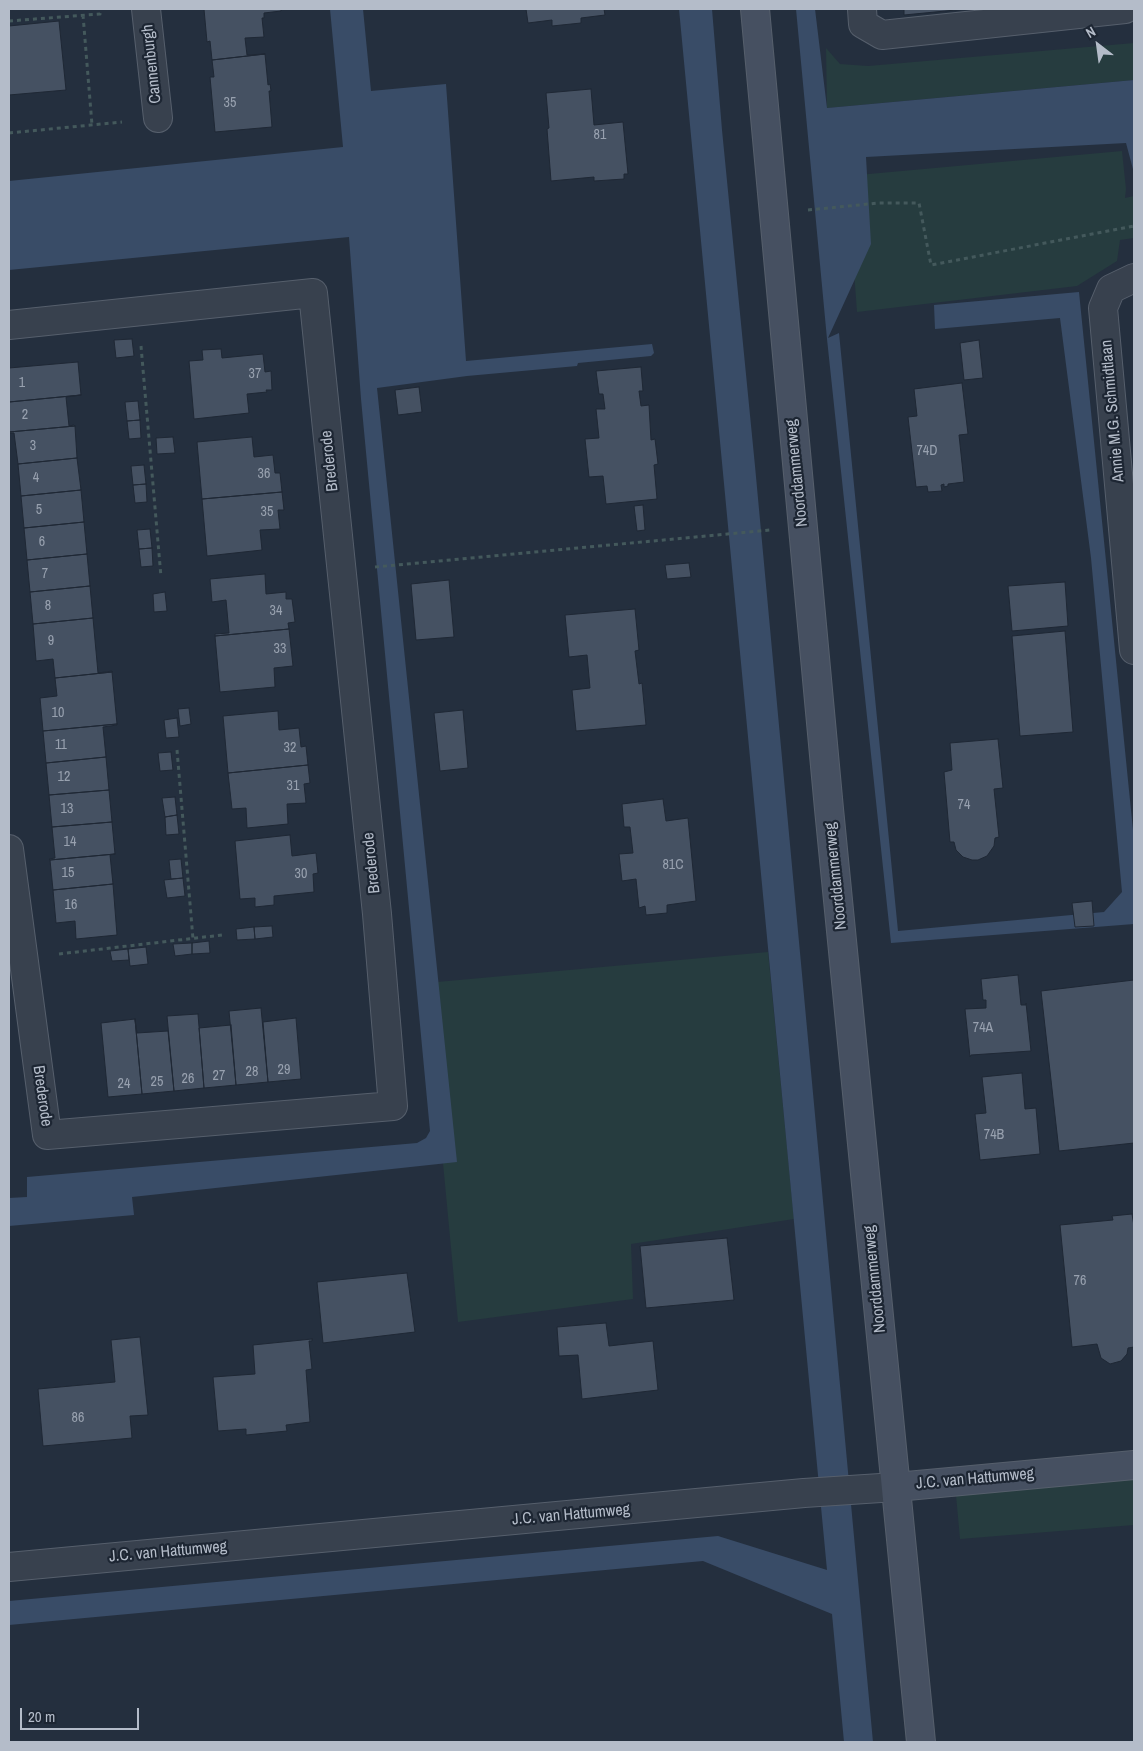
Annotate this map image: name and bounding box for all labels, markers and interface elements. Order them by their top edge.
north arrow [1073,20,1123,70]
text: N [1082,22,1099,42]
street label: Cannenburgh [138,23,166,105]
house number: 35 [224,95,236,111]
house number: 81 [594,127,606,143]
street label: Annie M.G. Schmidtlaan [1097,339,1129,483]
house number: 37 [249,366,261,382]
house number: 1 [19,375,25,391]
house number: 2 [22,407,28,423]
street label: Noorddammerweg [782,418,812,528]
street label: Brederode [317,430,343,492]
house number: 3 [30,438,36,454]
house number: 74D [916,443,938,459]
house number: 36 [258,466,270,482]
house number: 4 [33,470,39,486]
house number: 5 [36,502,42,518]
house number: 35 [261,504,273,520]
house number: 6 [39,534,45,550]
house number: 7 [42,566,48,582]
house number: 8 [45,598,51,614]
house number: 34 [270,603,282,619]
house number: 9 [48,633,54,649]
house number: 33 [274,641,286,657]
house number: 10 [52,705,64,721]
house number: 11 [55,737,67,753]
house number: 32 [284,740,296,756]
house number: 12 [58,769,70,785]
house number: 31 [287,778,299,794]
house number: 74 [958,797,970,813]
house number: 13 [61,801,73,817]
street label: Noorddammerweg [821,821,851,931]
street label: Brederode [359,832,385,894]
house number: 14 [64,834,76,850]
house number: 81C [662,857,684,873]
house number: 15 [62,865,74,881]
house number: 30 [295,866,307,882]
house number: 16 [65,897,77,913]
house number: 74A [973,1020,993,1036]
house number: 29 [278,1062,290,1078]
street label: Brederode [28,1064,56,1128]
house number: 28 [246,1064,258,1080]
house number: 27 [213,1068,225,1084]
house number: 26 [182,1071,194,1087]
house number: 25 [151,1074,163,1090]
house number: 24 [118,1076,130,1092]
house number: 74B [984,1127,1004,1143]
street label: Noorddammerweg [860,1224,890,1334]
house number: 76 [1074,1273,1086,1289]
house number: 86 [72,1410,84,1426]
street label: J.C. van Hattumweg [915,1464,1035,1494]
street label: J.C. van Hattumweg [511,1500,631,1530]
street label: J.C. van Hattumweg [108,1537,228,1567]
scale bar [22,1698,141,1730]
text: 20 m [28,1706,55,1727]

